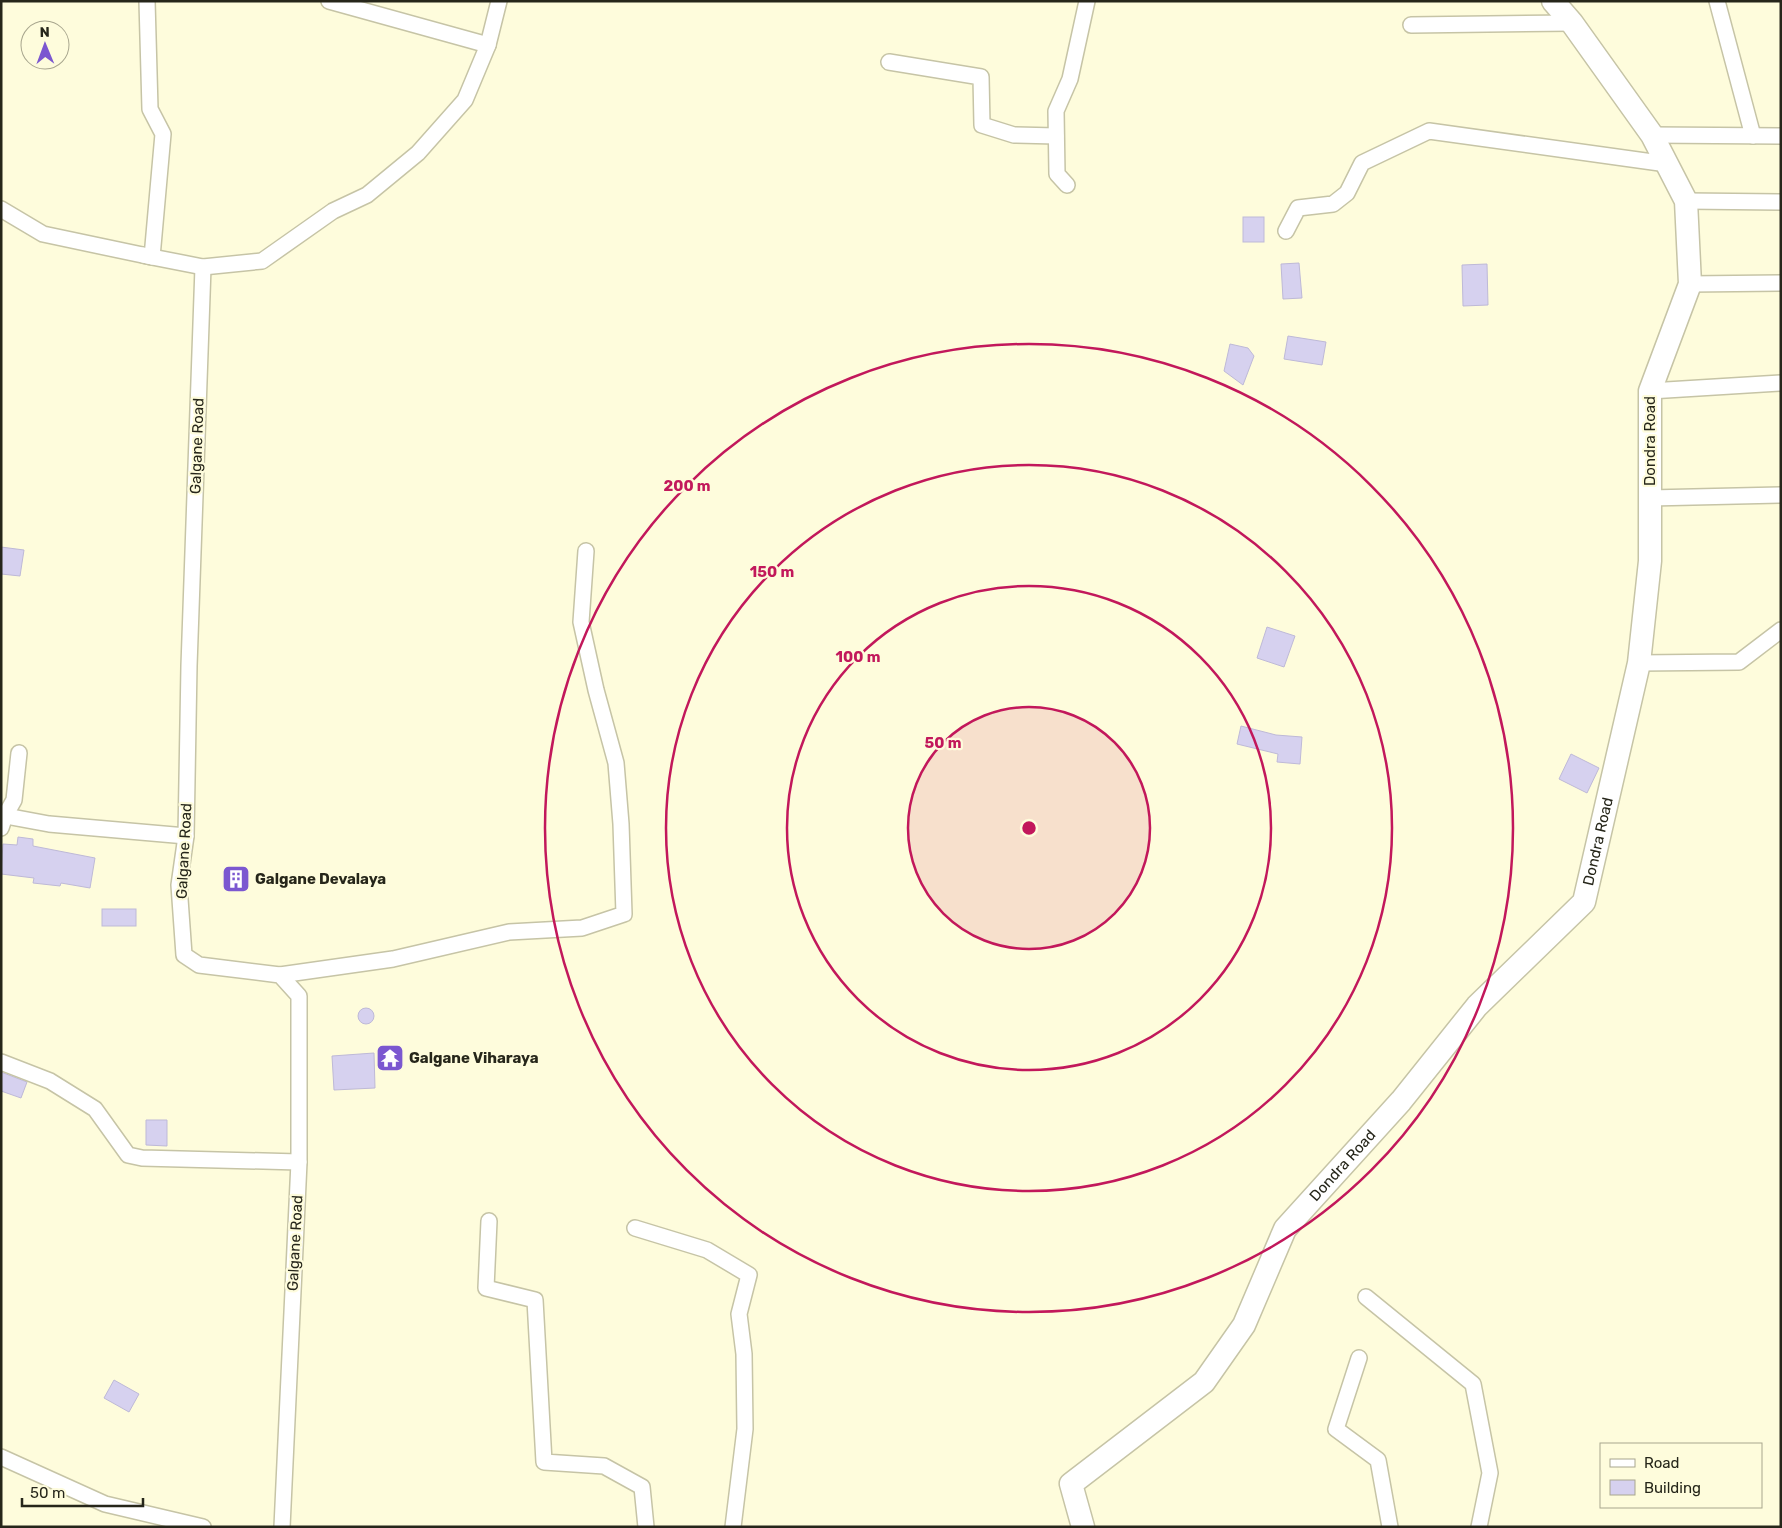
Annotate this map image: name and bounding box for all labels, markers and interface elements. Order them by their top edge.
north arrow [20,20,70,70]
text: N [40,24,50,41]
street label: Dondra Road [1641,396,1659,486]
street label: Galgane Road [186,398,208,494]
text: 200 m [663,477,711,495]
text: 150 m [750,563,794,581]
text: 100 m [836,648,880,666]
text: 50 m [925,734,961,752]
street label: Dondra Road [1579,796,1617,887]
street label: Galgane Road [172,803,196,899]
centre of rings [1020,819,1038,837]
building icon: Galgane Devalaya [221,864,251,894]
place label: Galgane Devalaya [255,870,386,888]
temple icon: Galgane Viharaya [375,1043,405,1073]
place label: Galgane Viharaya [409,1049,539,1067]
street label: Dondra Road [1306,1126,1379,1205]
street label: Galgane Road [283,1195,307,1291]
legend [1600,1443,1762,1508]
text: Road [1644,1454,1680,1472]
scale bar [22,1476,144,1508]
text: Building [1644,1479,1701,1497]
text: 50 m [30,1484,65,1502]

